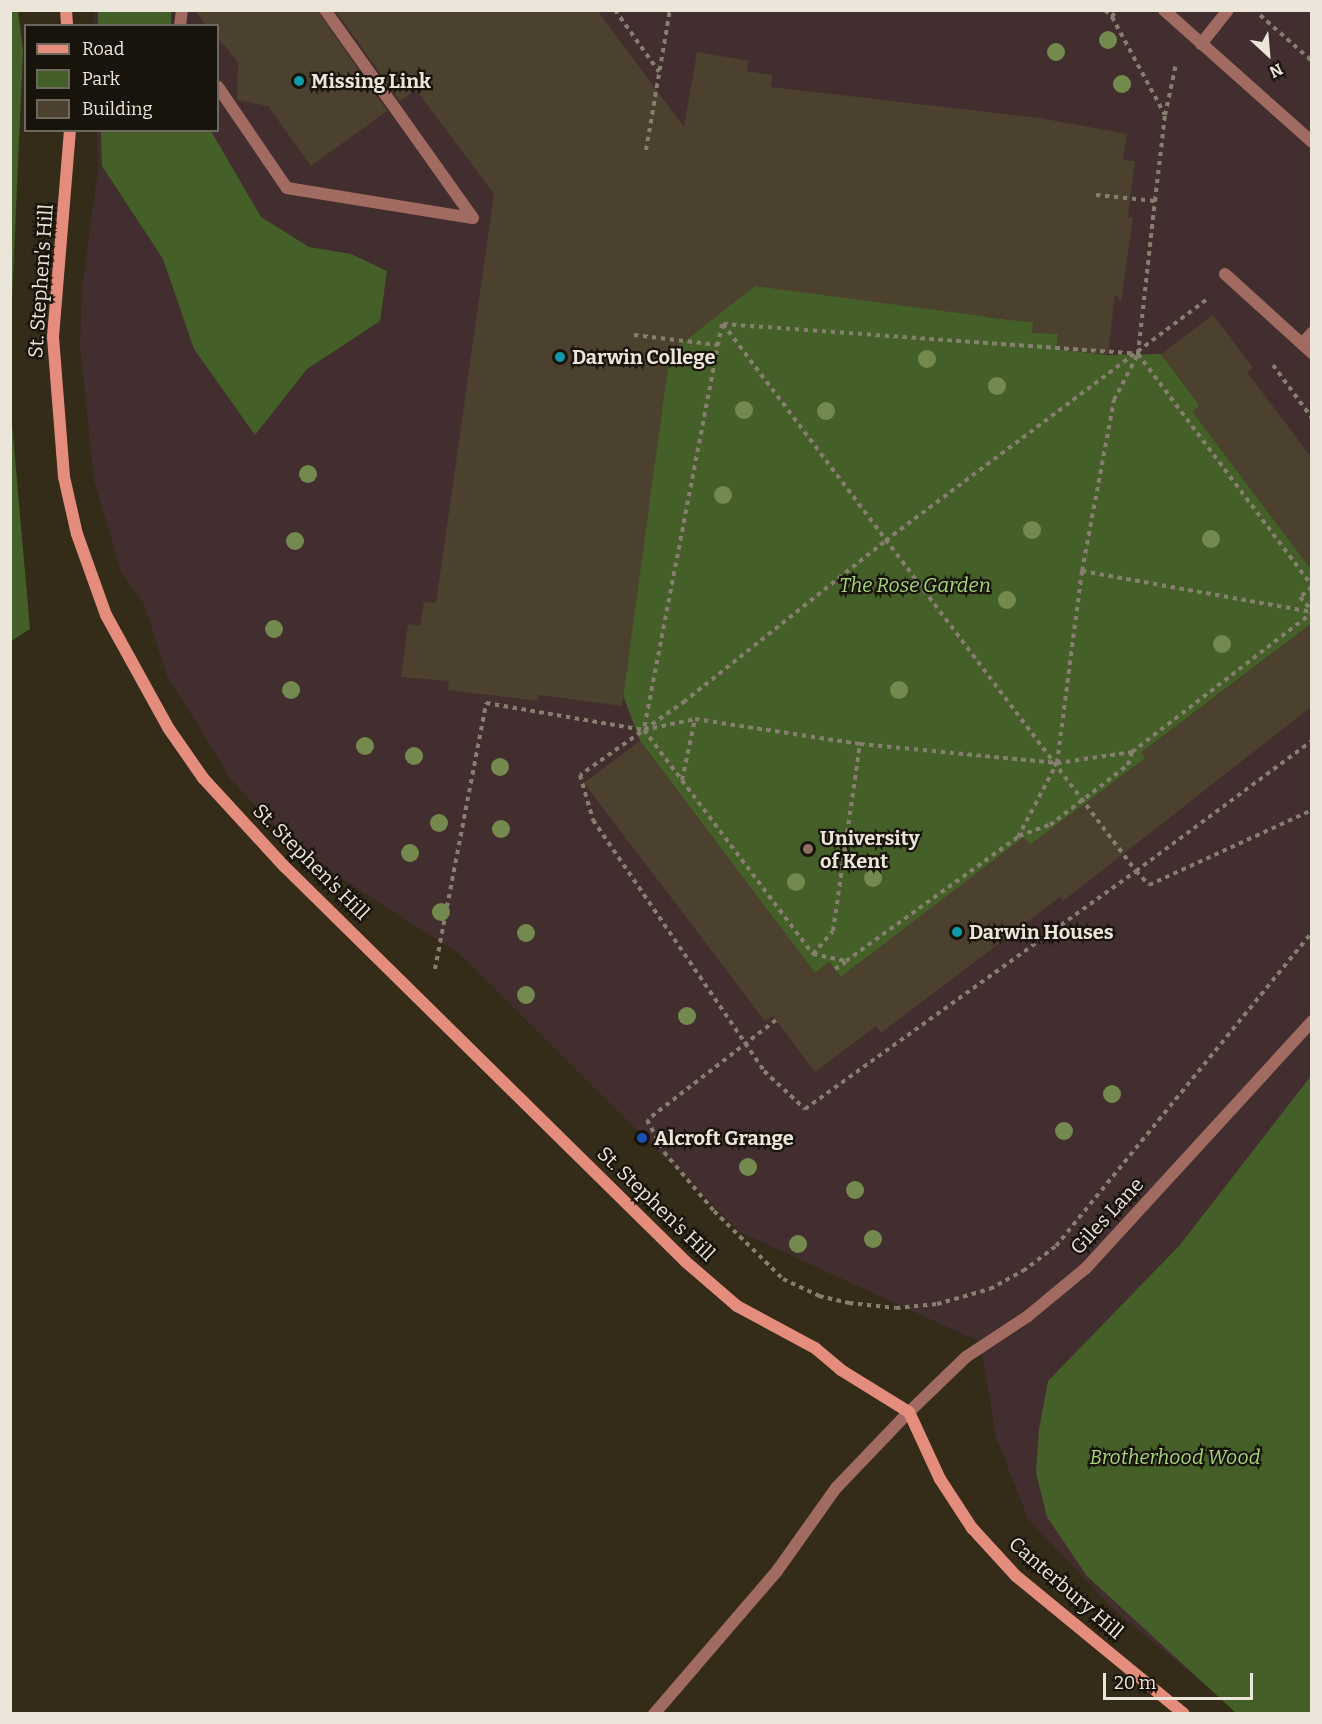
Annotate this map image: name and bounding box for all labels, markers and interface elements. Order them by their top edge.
legend [24,24,219,132]
north arrow [1238,24,1298,84]
text: Road [82,38,124,60]
text: N [1266,59,1286,82]
text: Park [82,68,120,90]
place label: Missing Link [311,69,431,93]
marker: Missing Link [292,74,306,88]
text: Building [82,98,153,120]
street label: St. Stephen's Hill [24,203,58,359]
place label: Darwin College [572,345,715,369]
marker: Darwin College [553,350,567,364]
park label: The Rose Garden [839,573,991,597]
street label: St. Stephen's Hill [248,799,374,925]
place label: University of Kent [820,826,920,873]
marker: University of Kent [801,842,815,856]
place label: Darwin Houses [969,920,1114,944]
marker: Darwin Houses [950,925,964,939]
place label: Alcroft Grange [654,1126,794,1150]
marker: Alcroft Grange [635,1131,649,1145]
street label: St. Stephen's Hill [592,1142,720,1266]
street label: Giles Lane [1065,1173,1149,1259]
park label: Brotherhood Wood [1090,1445,1260,1469]
street label: Canterbury Hill [1004,1532,1128,1644]
scale bar [1106,1661,1256,1699]
text: 20 m [1114,1672,1156,1694]

